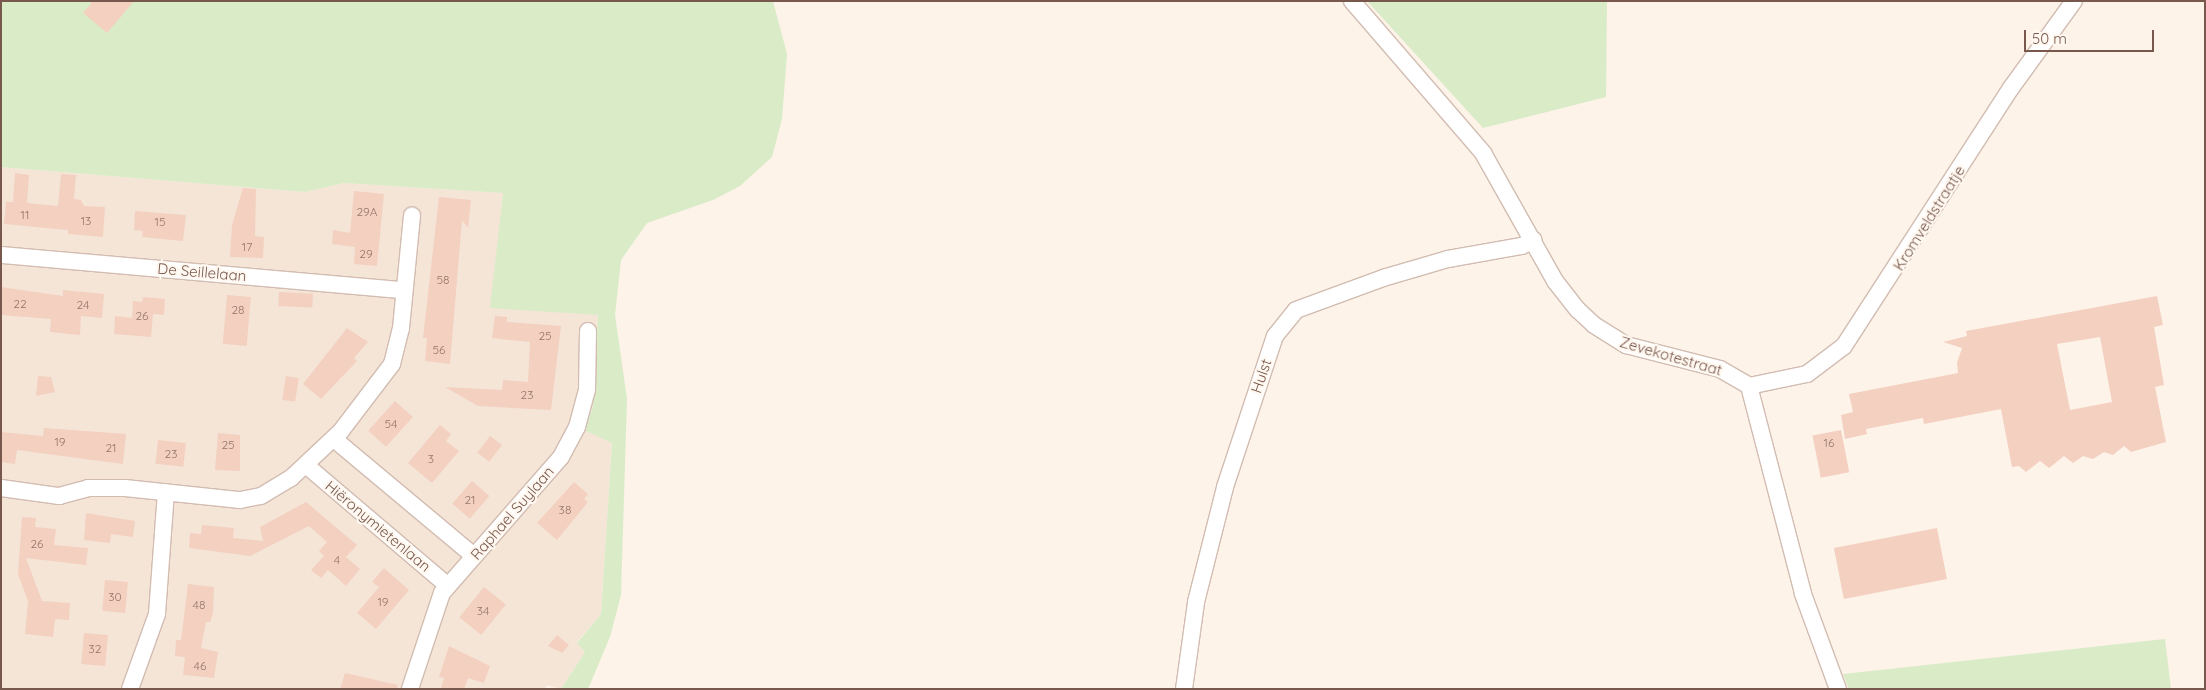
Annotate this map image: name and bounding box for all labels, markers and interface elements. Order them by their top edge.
scale bar [2026,20,2156,52]
text: 50 m [2032,29,2067,48]
street label: Kromveldstraatje [1889,162,1969,274]
house number: 29A [356,205,378,219]
house number: 11 [21,208,29,222]
house number: 13 [81,214,91,228]
house number: 15 [155,215,165,229]
house number: 17 [242,240,252,254]
house number: 29 [359,247,373,261]
street label: De Seillelaan [157,259,247,285]
house number: 58 [436,273,450,287]
house number: 22 [13,297,27,311]
house number: 24 [77,298,89,312]
house number: 28 [231,303,245,317]
house number: 26 [135,309,149,323]
house number: 25 [538,329,552,343]
street label: Zevekotestraat [1618,333,1724,379]
house number: 56 [433,343,445,357]
street label: Hulst [1247,357,1275,395]
house number: 23 [521,388,533,402]
house number: 54 [385,417,397,431]
house number: 19 [54,435,66,449]
house number: 16 [1824,436,1834,450]
house number: 25 [221,438,235,452]
house number: 21 [105,441,117,455]
house number: 23 [165,447,177,461]
house number: 3 [428,452,434,466]
street label: Raphael Suylaan [467,463,557,563]
street label: Hiëronymietenlaan [322,477,434,575]
house number: 21 [464,493,476,507]
house number: 38 [559,503,571,517]
house number: 26 [30,537,44,551]
house number: 4 [334,553,340,567]
house number: 30 [108,590,122,604]
house number: 19 [377,595,389,609]
house number: 48 [193,598,205,612]
house number: 34 [477,604,489,618]
house number: 32 [89,642,101,656]
house number: 46 [194,659,206,673]

